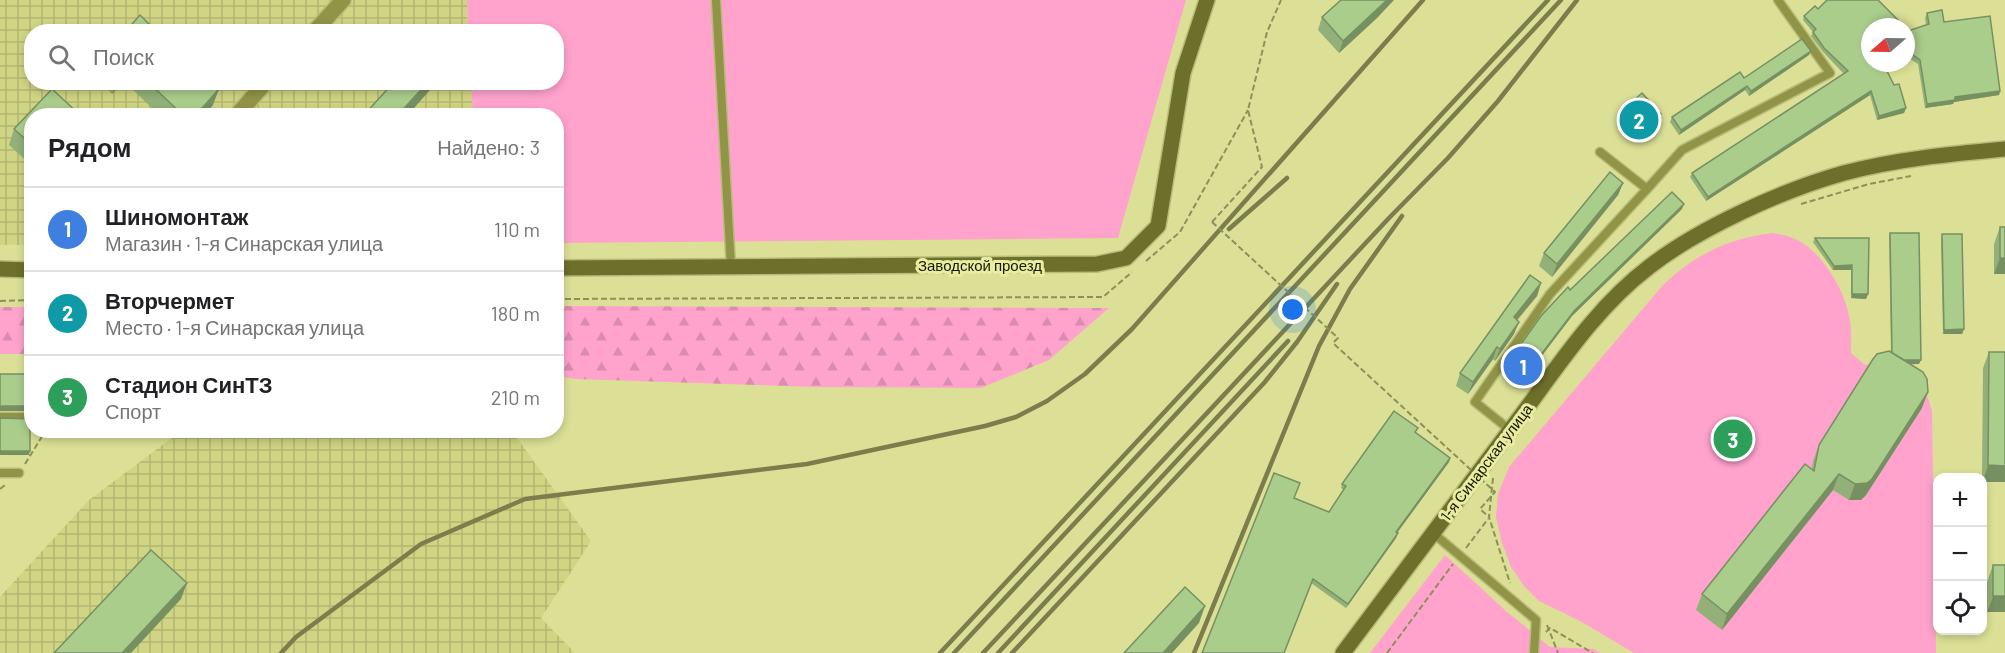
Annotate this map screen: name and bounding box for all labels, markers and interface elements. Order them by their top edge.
north arrow [1861,18,1915,72]
search box [24,24,564,90]
icon: search [45,41,78,74]
text: Поиск [93,43,154,69]
pin: 2 [1620,98,1658,142]
text: Рядом [48,131,131,162]
text: Найдено: 3 [437,135,540,159]
text: Шиномонтаж [105,203,248,229]
text: 1 [64,217,71,241]
text: 110 m [494,217,540,241]
text: Магазин · 1-я Синарская улица [105,231,383,255]
street label: Заводской проезд [918,256,1042,274]
text: Вторчермет [105,287,235,313]
your location [1278,295,1307,324]
text: 2 [62,301,73,325]
text: 180 m [491,301,540,325]
text: Место · 1-я Синарская улица [105,315,364,339]
pin: 1 [1504,344,1543,388]
text: Стадион СинТЗ [105,371,272,397]
text: 3 [62,385,73,409]
text: 210 m [491,385,540,409]
text: Спорт [105,399,161,423]
street label: 1-я Синарская улица [1436,400,1536,524]
pin: 3 [1714,416,1752,462]
map controls [1933,473,1987,635]
button: + [1933,473,1987,527]
button: − [1933,527,1987,581]
button: locate [1933,581,1987,635]

